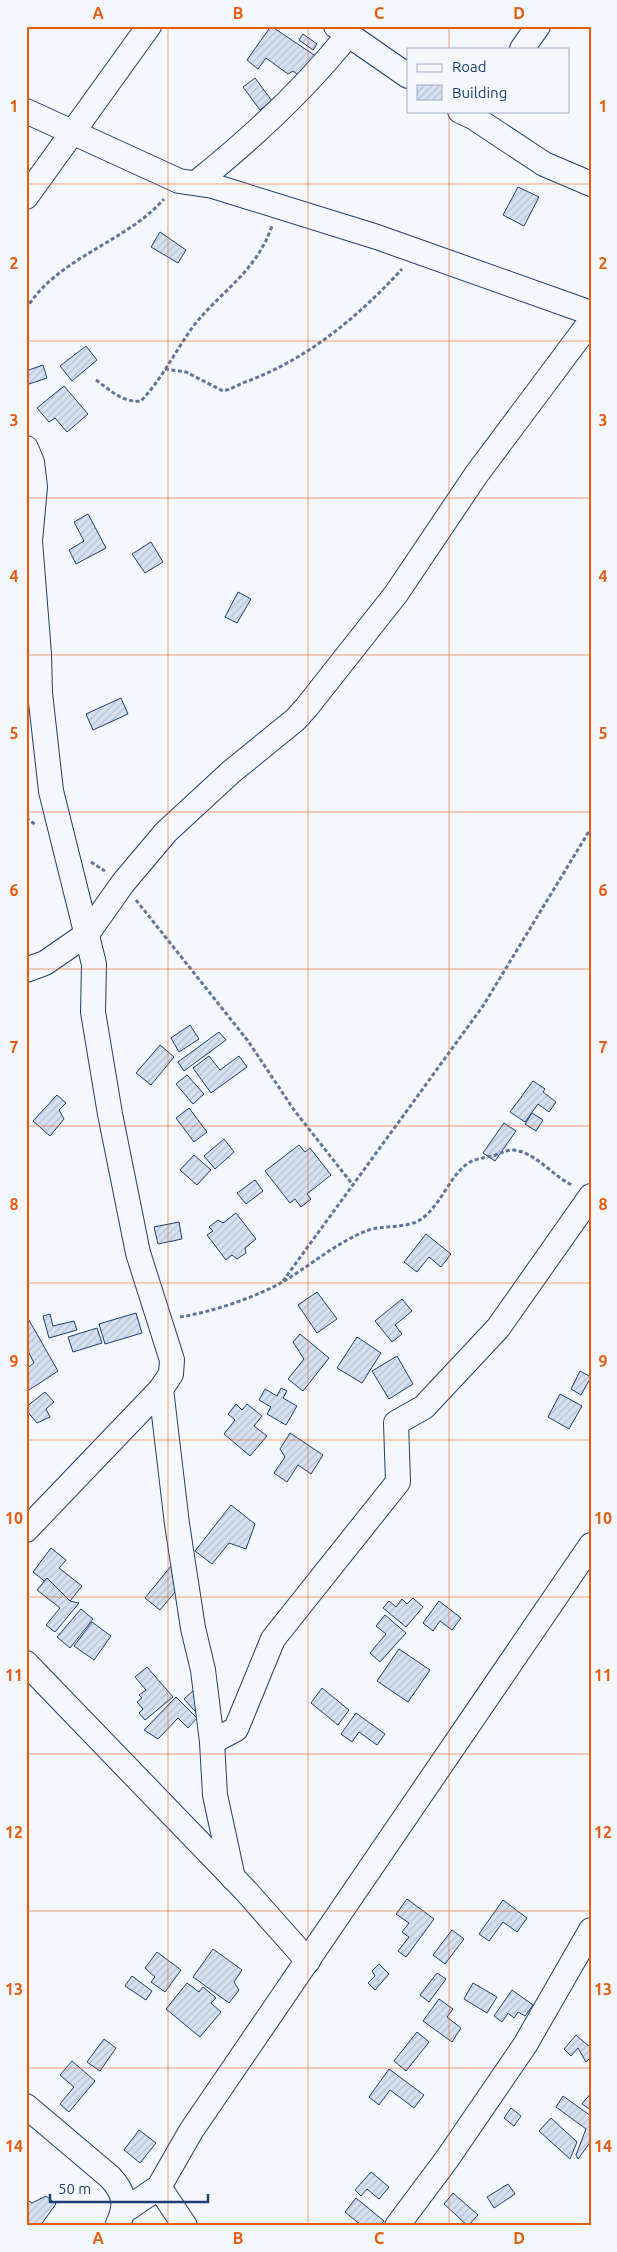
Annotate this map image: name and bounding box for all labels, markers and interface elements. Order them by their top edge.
text: A [92,4,104,22]
text: B [233,4,243,22]
text: C [374,4,384,22]
text: D [513,4,525,22]
legend [407,48,570,112]
text: Road [452,58,487,75]
text: Building [452,84,507,101]
text: 1 [9,97,19,115]
text: 1 [598,97,608,115]
text: 2 [9,254,19,272]
text: 2 [598,254,608,272]
text: 3 [9,411,19,429]
text: 3 [598,411,608,429]
text: 4 [9,567,19,585]
text: 4 [598,567,608,585]
text: 5 [9,724,19,742]
text: 5 [598,724,608,742]
text: 6 [9,881,19,899]
text: 6 [598,881,608,899]
text: 7 [9,1038,19,1056]
text: 7 [598,1038,608,1056]
text: 8 [9,1195,19,1213]
text: 8 [598,1195,608,1213]
text: 9 [9,1352,19,1370]
text: 9 [598,1352,608,1370]
text: 10 [5,1509,23,1527]
text: 10 [594,1509,612,1527]
text: 11 [5,1666,23,1684]
text: 11 [594,1666,612,1684]
text: 12 [5,1823,23,1841]
text: 12 [594,1823,612,1841]
text: 13 [5,1980,23,1998]
text: 13 [594,1980,612,1998]
text: 14 [5,2137,23,2155]
text: 14 [594,2137,612,2155]
scale bar [50,2172,208,2204]
text: 50 m [58,2180,91,2197]
text: A [92,2229,104,2247]
text: B [233,2229,243,2247]
text: C [374,2229,384,2247]
text: D [513,2229,525,2247]

